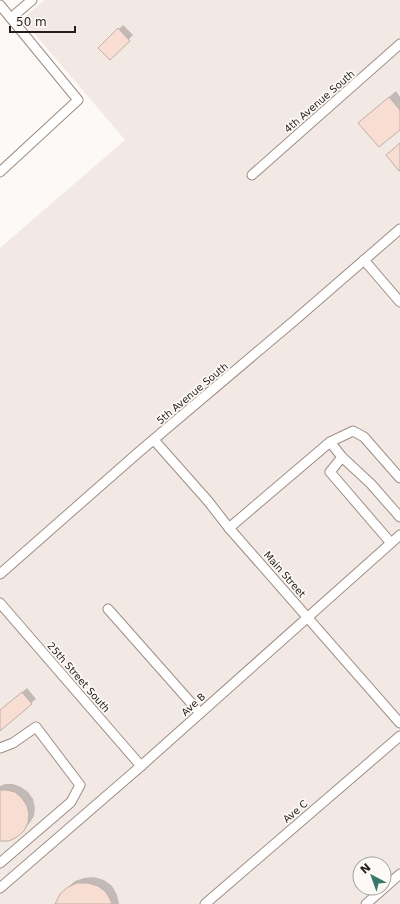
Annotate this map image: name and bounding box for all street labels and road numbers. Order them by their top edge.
street label: 4th Avenue South [282,68,357,135]
street label: 5th Avenue South [155,361,230,426]
street label: Main Street [262,549,308,600]
street label: 25th Street South [45,640,112,714]
street label: Ave B [179,691,208,718]
street label: Ave C [281,798,310,825]

